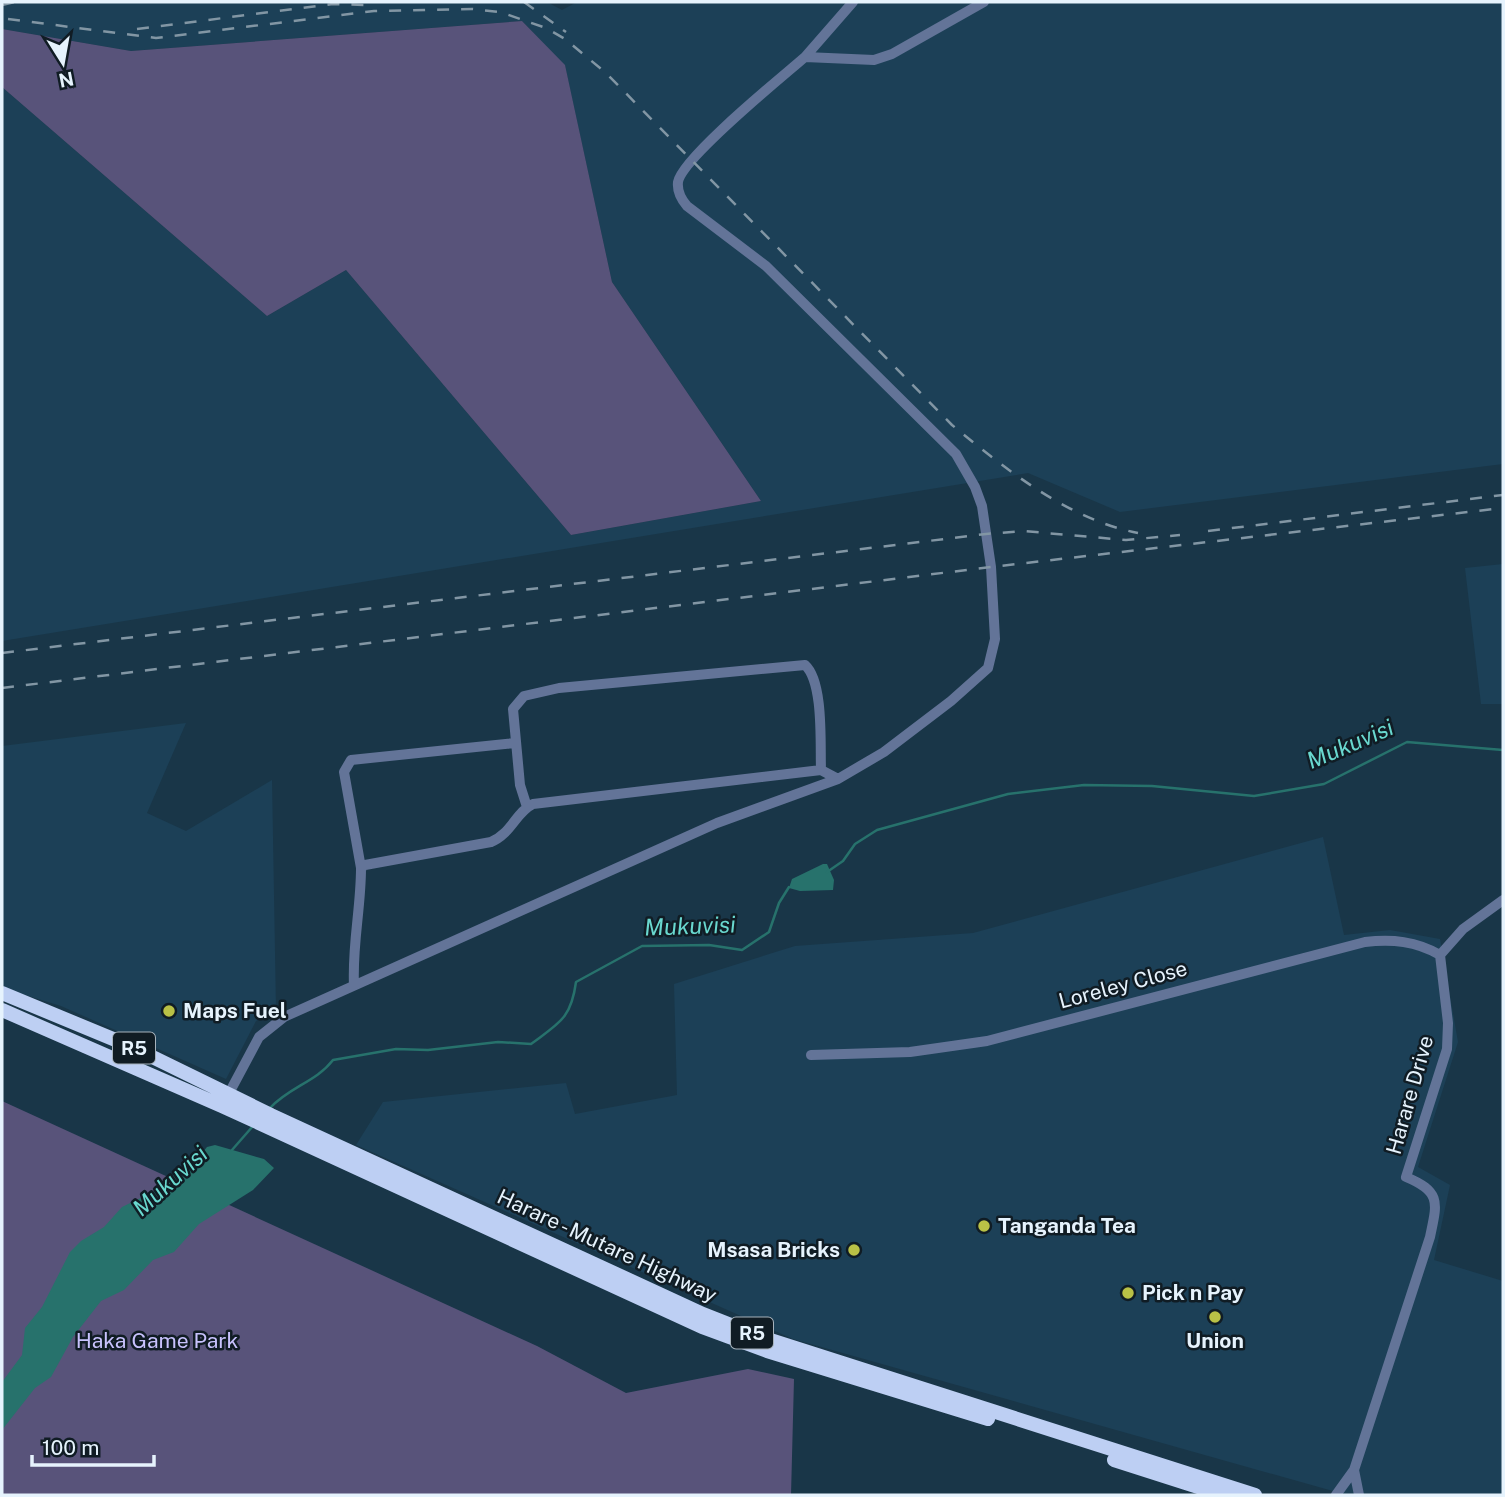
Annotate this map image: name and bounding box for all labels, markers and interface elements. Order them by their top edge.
north arrow [28,28,98,98]
text: N [57,67,76,92]
water label: Mukuvisi [1302,713,1397,774]
water label: Mukuvisi [644,910,736,941]
street label: Loreley Close [1056,955,1190,1014]
place label: Maps Fuel [183,998,287,1023]
marker: Maps Fuel [161,1003,177,1019]
road number: R5 [113,1032,155,1064]
street label: Harare Drive [1381,1033,1438,1157]
water label: Mukuvisi [127,1140,213,1221]
street label: Harare - Mutare Highway [493,1184,721,1307]
place label: Tanganda Tea [998,1213,1136,1238]
marker: Tanganda Tea [976,1218,992,1234]
place label: Msasa Bricks [707,1237,840,1262]
marker: Msasa Bricks [846,1242,862,1258]
place label: Pick n Pay [1142,1280,1244,1305]
marker: Pick n Pay [1120,1285,1136,1301]
marker: Union [1207,1309,1223,1325]
road number: R5 [731,1317,773,1348]
park label: Haka Game Park [76,1328,239,1353]
place label: Union [1186,1328,1244,1353]
scale bar [32,1424,154,1468]
text: 100 m [42,1435,99,1460]

